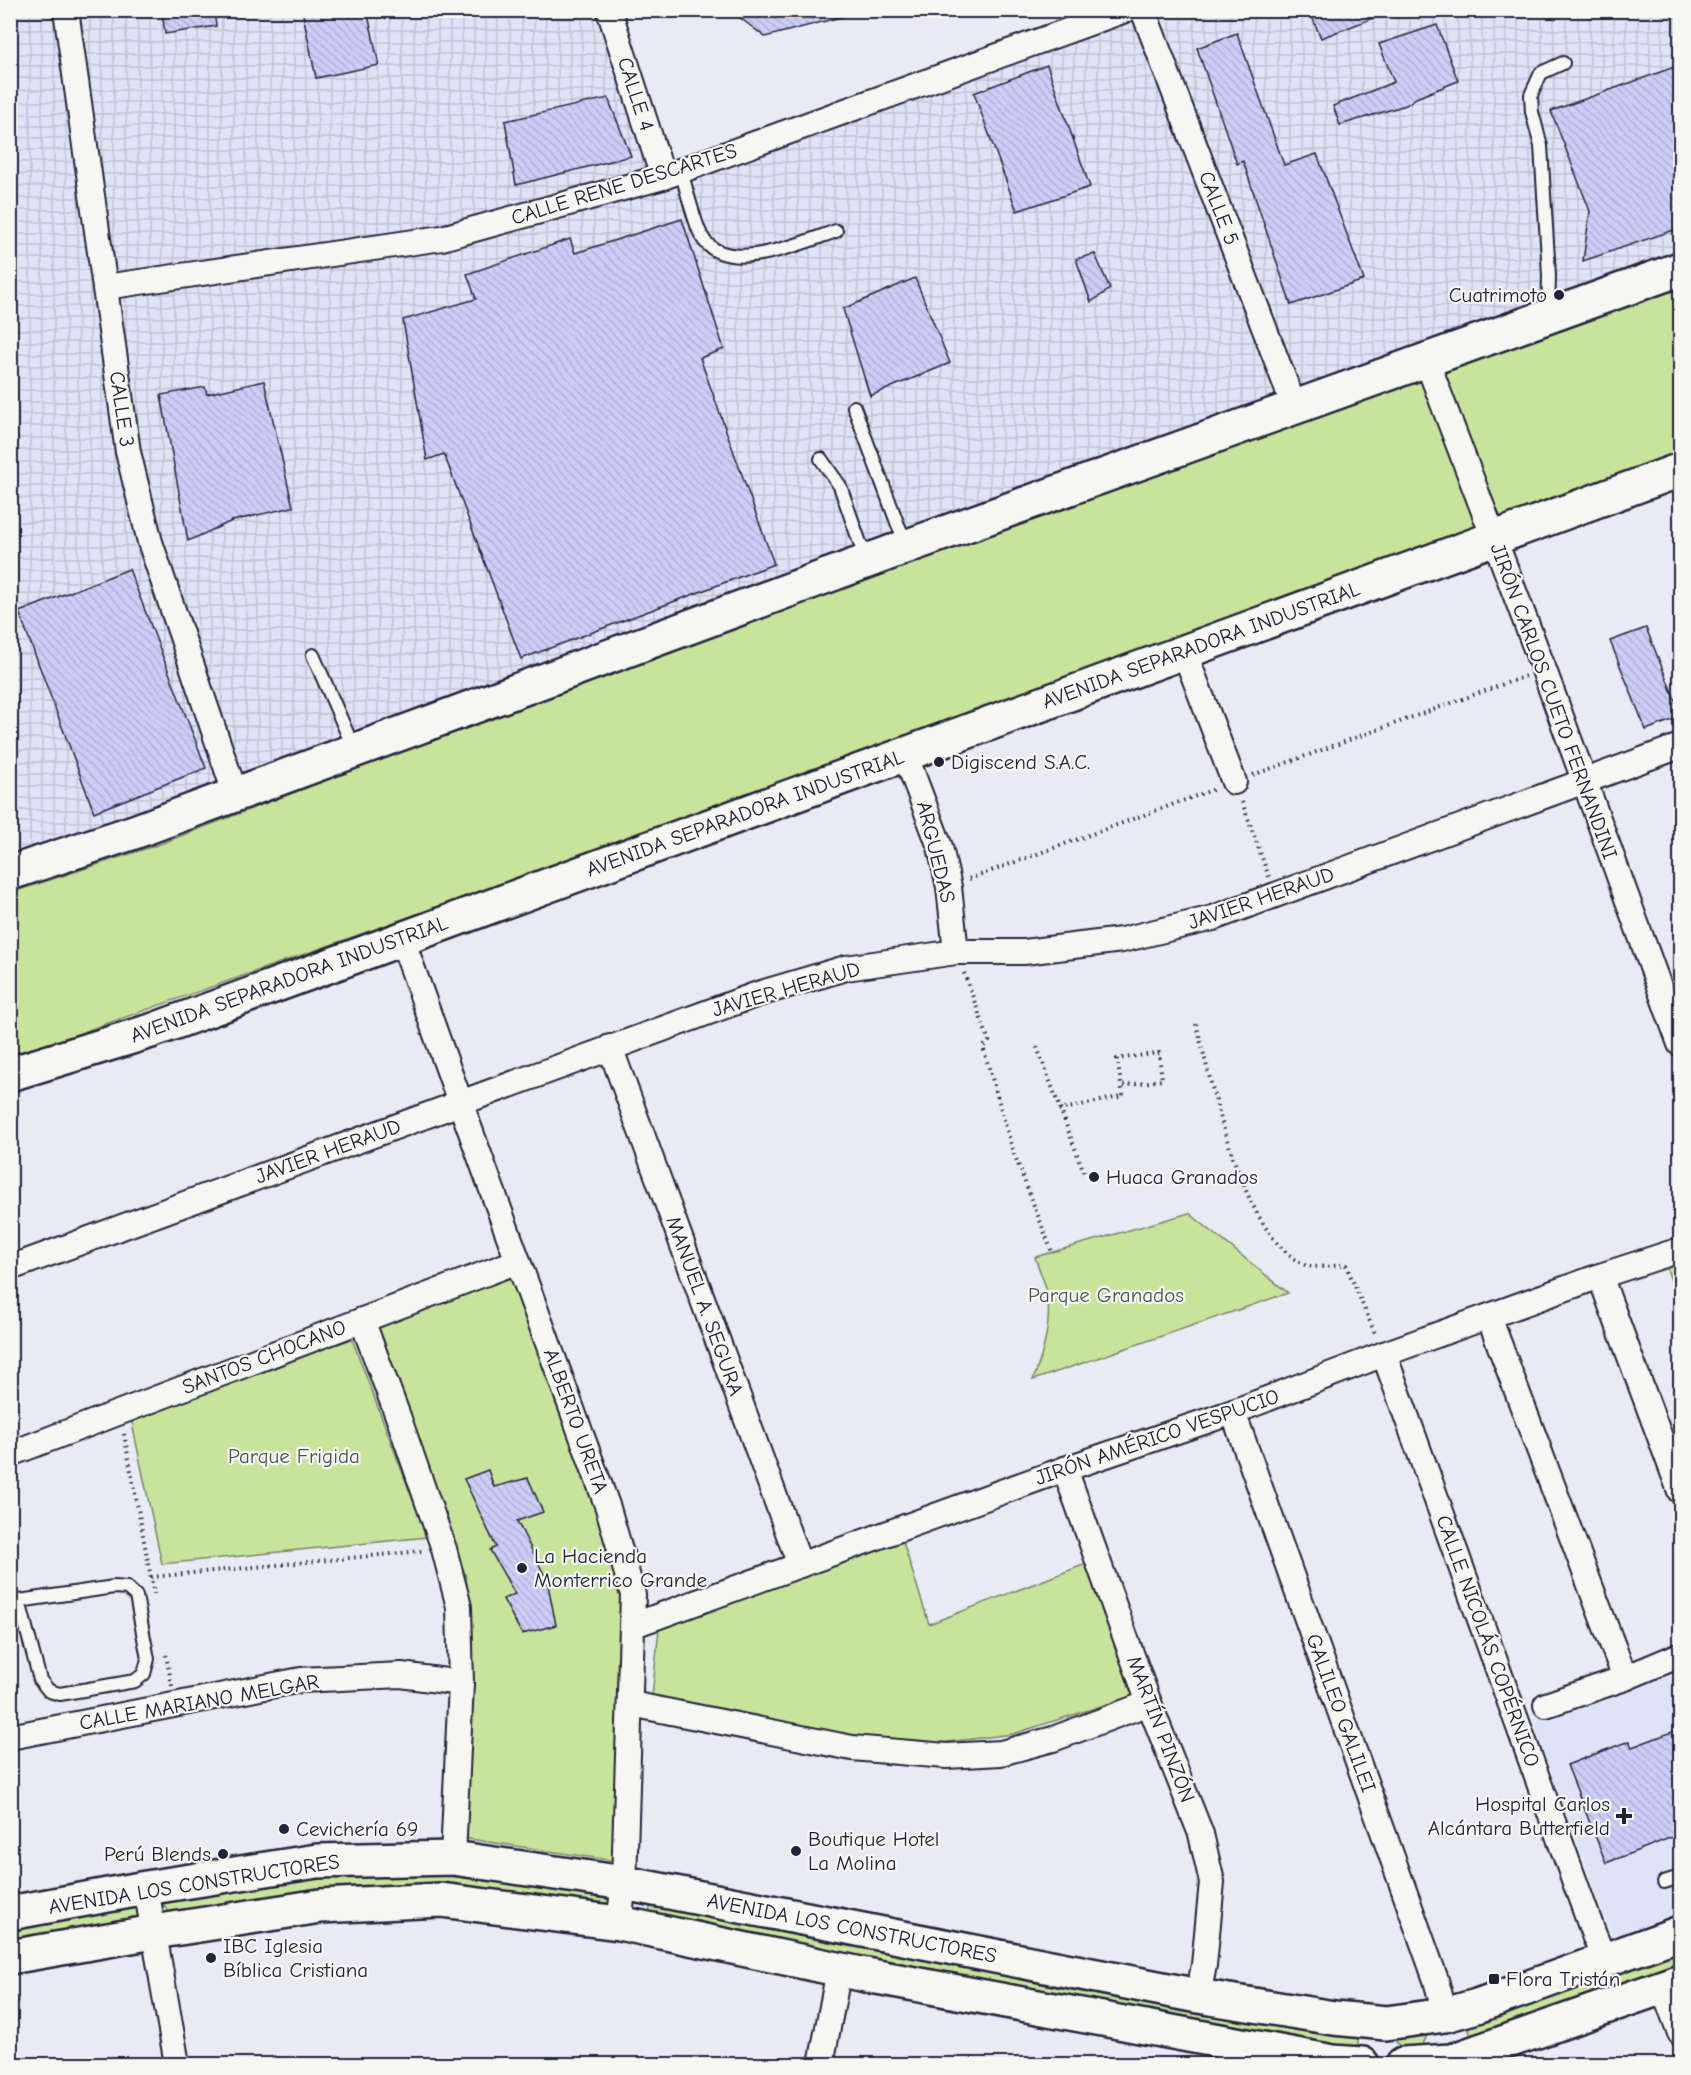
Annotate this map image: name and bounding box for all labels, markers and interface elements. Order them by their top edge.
street label: CALLE 4 [613,54,659,134]
street label: CALLE RENE DESCARTES [508,138,740,230]
street label: CALLE 5 [1194,168,1244,248]
place label: Cuatrimoto [1449,283,1547,307]
marker: Cuatrimoto [1552,288,1566,302]
street label: CALLE 3 [105,369,139,449]
street label: JIRÓN CARLOS CUETO FERNANDINI [1485,540,1623,862]
street label: AVENIDA SEPARADORA INDUSTRIAL [1039,576,1363,714]
street label: AVENIDA SEPARADORA INDUSTRIAL [583,744,907,882]
place label: Digiscend S.A.C. [951,750,1090,774]
marker: Digiscend S.A.C. [932,755,946,769]
street label: ARGUEDAS [912,799,960,905]
street label: JAVIER HERAUD [1185,862,1337,934]
street label: AVENIDA SEPARADORA INDUSTRIAL [127,910,451,1048]
street label: JAVIER HERAUD [709,956,863,1022]
street label: JAVIER HERAUD [252,1114,404,1188]
place label: Huaca Granados [1106,1165,1258,1189]
marker: Huaca Granados [1087,1170,1101,1184]
street label: MANUEL A. SEGURA [661,1213,749,1399]
park label: Parque Granados [1028,1283,1184,1307]
street label: SANTOS CHOCANO [179,1315,349,1399]
street label: ALBERTO URETA [539,1345,613,1497]
street label: JIRÓN AMÉRICO VESPUCIO [1032,1384,1282,1490]
park label: Parque Frigida [228,1444,360,1468]
street label: CALLE NICOLÁS COPÉRNICO [1431,1512,1545,1770]
place label: La Hacienda Monterrico Grande [534,1544,707,1592]
marker: La Hacienda Monterrico Grande [515,1561,529,1575]
street label: GALILEO GALILEI [1301,1631,1381,1795]
street label: MARTÍN PINZÓN [1122,1652,1200,1806]
street label: CALLE MARIANO MELGAR [77,1669,321,1735]
place label: Hospital Carlos Alcántara Butterfield [1428,1792,1610,1840]
marker: Hospital Carlos Alcántara Butterfield [1615,1807,1633,1825]
place label: Cevichería 69 [296,1817,418,1841]
marker: Cevichería 69 [277,1822,291,1836]
place label: Boutique Hotel La Molina [808,1827,939,1875]
place label: Perú Blends [104,1842,211,1866]
marker: Boutique Hotel La Molina [789,1844,803,1858]
marker: Perú Blends [216,1847,230,1861]
street label: AVENIDA LOS CONSTRUCTORES [47,1849,341,1919]
street label: AVENIDA LOS CONSTRUCTORES [705,1888,999,1968]
place label: IBC Iglesia Bíblica Cristiana [223,1934,368,1982]
marker: IBC Iglesia Bíblica Cristiana [204,1951,218,1965]
place label: Flora Tristán [1506,1967,1620,1991]
marker: Flora Tristán [1487,1972,1501,1986]

